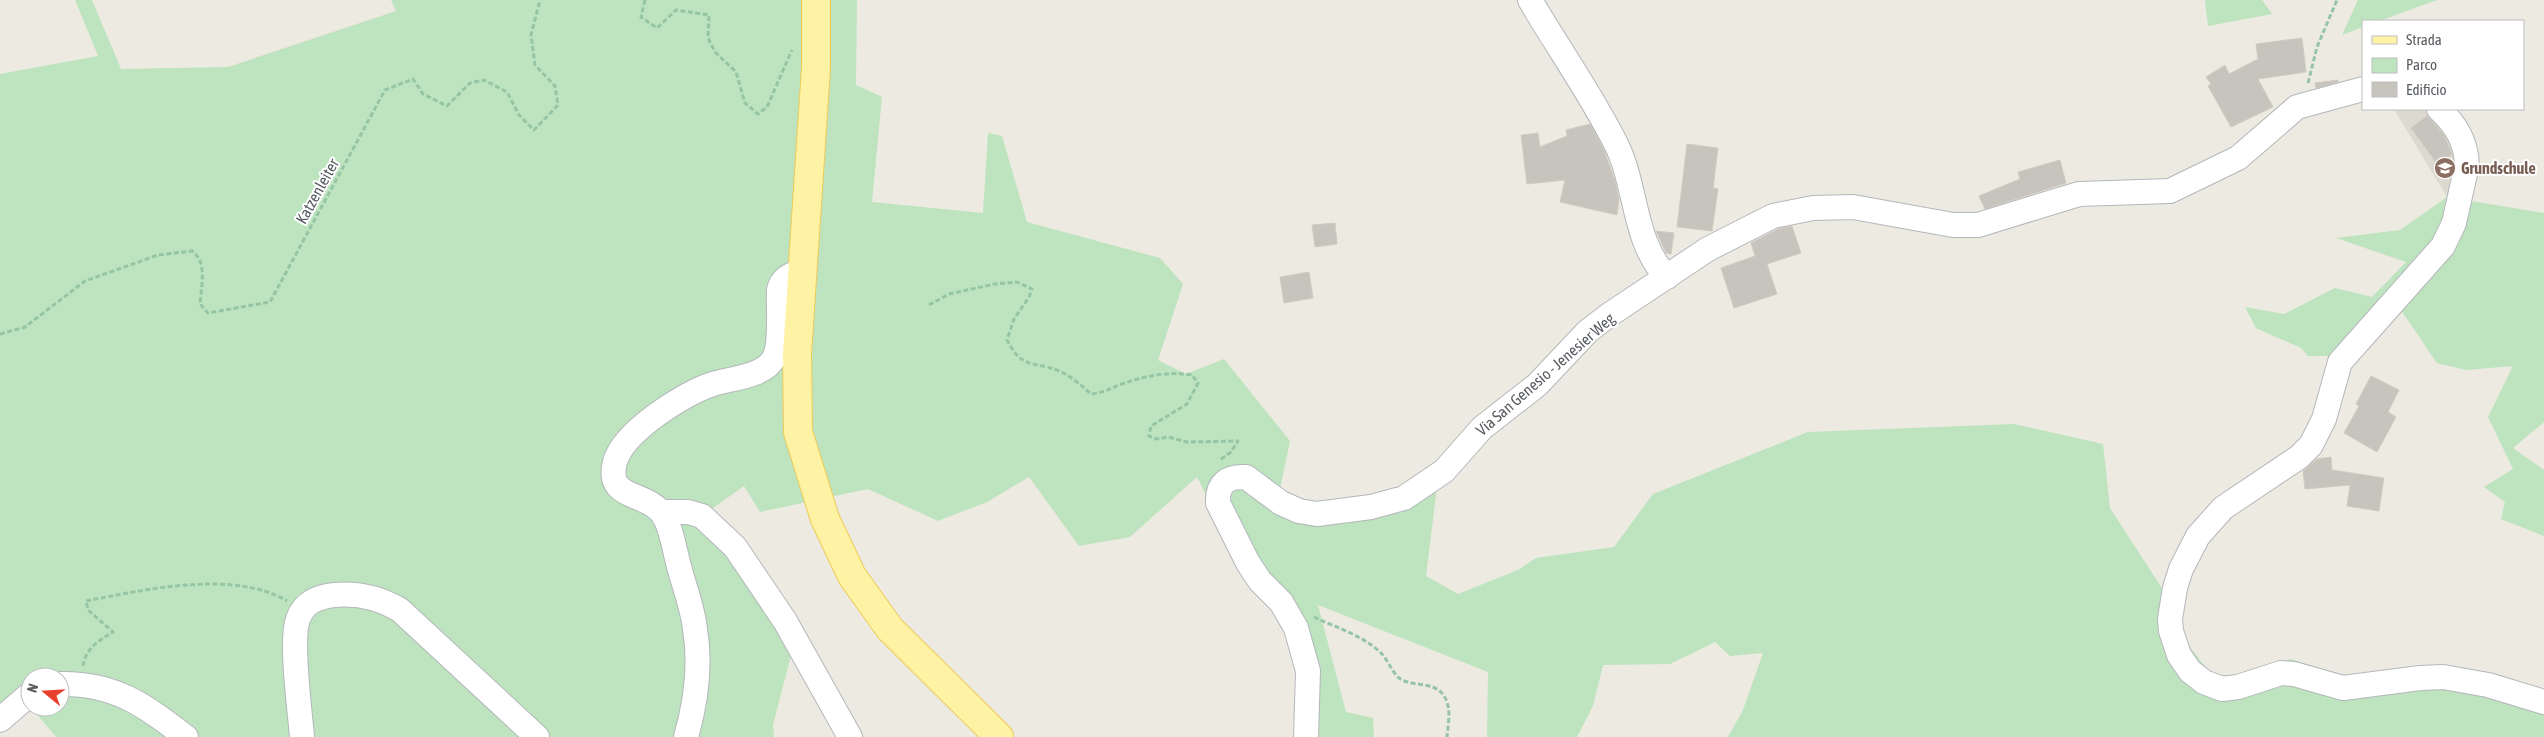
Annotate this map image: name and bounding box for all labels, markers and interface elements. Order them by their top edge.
legend [2362,20,2524,110]
text: Strada [2406,31,2442,48]
text: Parco [2406,56,2437,73]
text: Edificio [2406,81,2447,98]
street label: Katzenleiter [292,155,342,227]
school or university icon: Grundschule [2433,156,2457,180]
place label: Grundschule [2461,159,2536,177]
street label: Via San Genesio - Jenesier Weg [1472,309,1619,440]
north arrow [20,667,70,717]
text: N [24,682,42,694]

